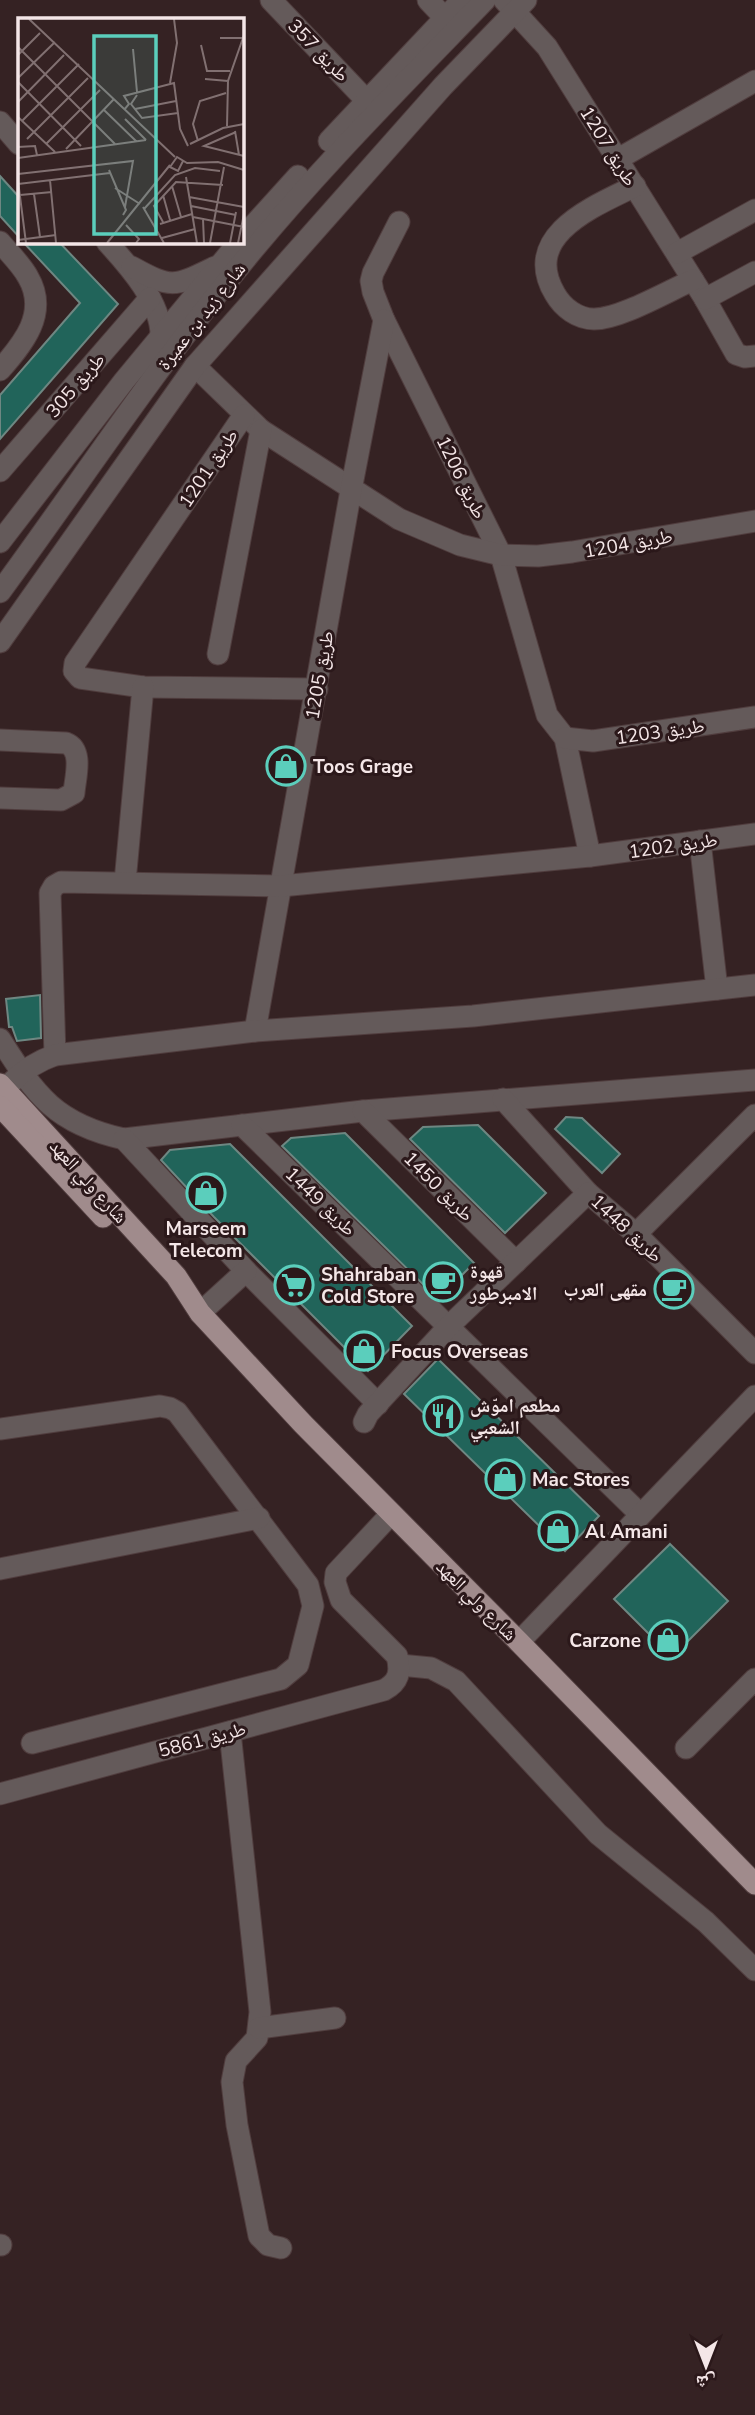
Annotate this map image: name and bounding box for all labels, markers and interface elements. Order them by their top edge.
street label: طريق 357 [282,14,355,88]
inset map [18,18,243,243]
street label: طريق 1207 [573,102,643,191]
street label: شارع زيد بن عميرة [152,258,252,376]
street label: طريق 305 [40,348,111,424]
street label: طريق 1201 [173,424,245,513]
street label: طريق 1206 [430,432,492,523]
street label: طريق 1204 [582,523,674,565]
street label: طريق 1205 [299,629,341,721]
street label: طريق 1203 [614,713,706,751]
shop icon: Toos Grage [265,745,307,787]
place label: Toos Grage [313,754,413,780]
street label: طريق 1202 [627,827,719,865]
street label: شارع ولي العهد [42,1134,133,1230]
street label: طريق 1450 [397,1146,479,1228]
street label: طريق 1449 [279,1161,362,1242]
shop icon: Marseem Telecom [185,1172,227,1214]
street label: طريق 1448 [585,1189,668,1269]
place label: Marseem Telecom [166,1216,246,1264]
place label: قهوة الامبرطور [469,1259,537,1307]
cafe icon: قهوة الامبرطور [422,1261,464,1303]
place label: Shahraban Cold Store [321,1262,416,1310]
supermarket icon: Shahraban Cold Store [273,1264,315,1306]
cafe icon: مقهى العرب [653,1268,695,1310]
place label: مقهى العرب [564,1277,647,1303]
shop icon: Focus Overseas [343,1330,385,1372]
place label: Focus Overseas [391,1339,528,1365]
place label: مطعم اموّش الشعبي [470,1393,560,1443]
restaurant icon: مطعم اموّش الشعبي [422,1395,464,1437]
shop icon: Mac Stores [484,1458,526,1500]
place label: Mac Stores [532,1467,630,1493]
shop icon: Al Amani [537,1510,579,1552]
place label: Al Amani [585,1519,667,1545]
street label: شارع ولي العهد [429,1555,522,1648]
shop icon: Carzone [647,1619,689,1661]
place label: Carzone [569,1628,641,1654]
street label: طريق 5861 [156,1716,249,1764]
north arrow [671,2331,741,2401]
text: ش [696,2369,716,2395]

